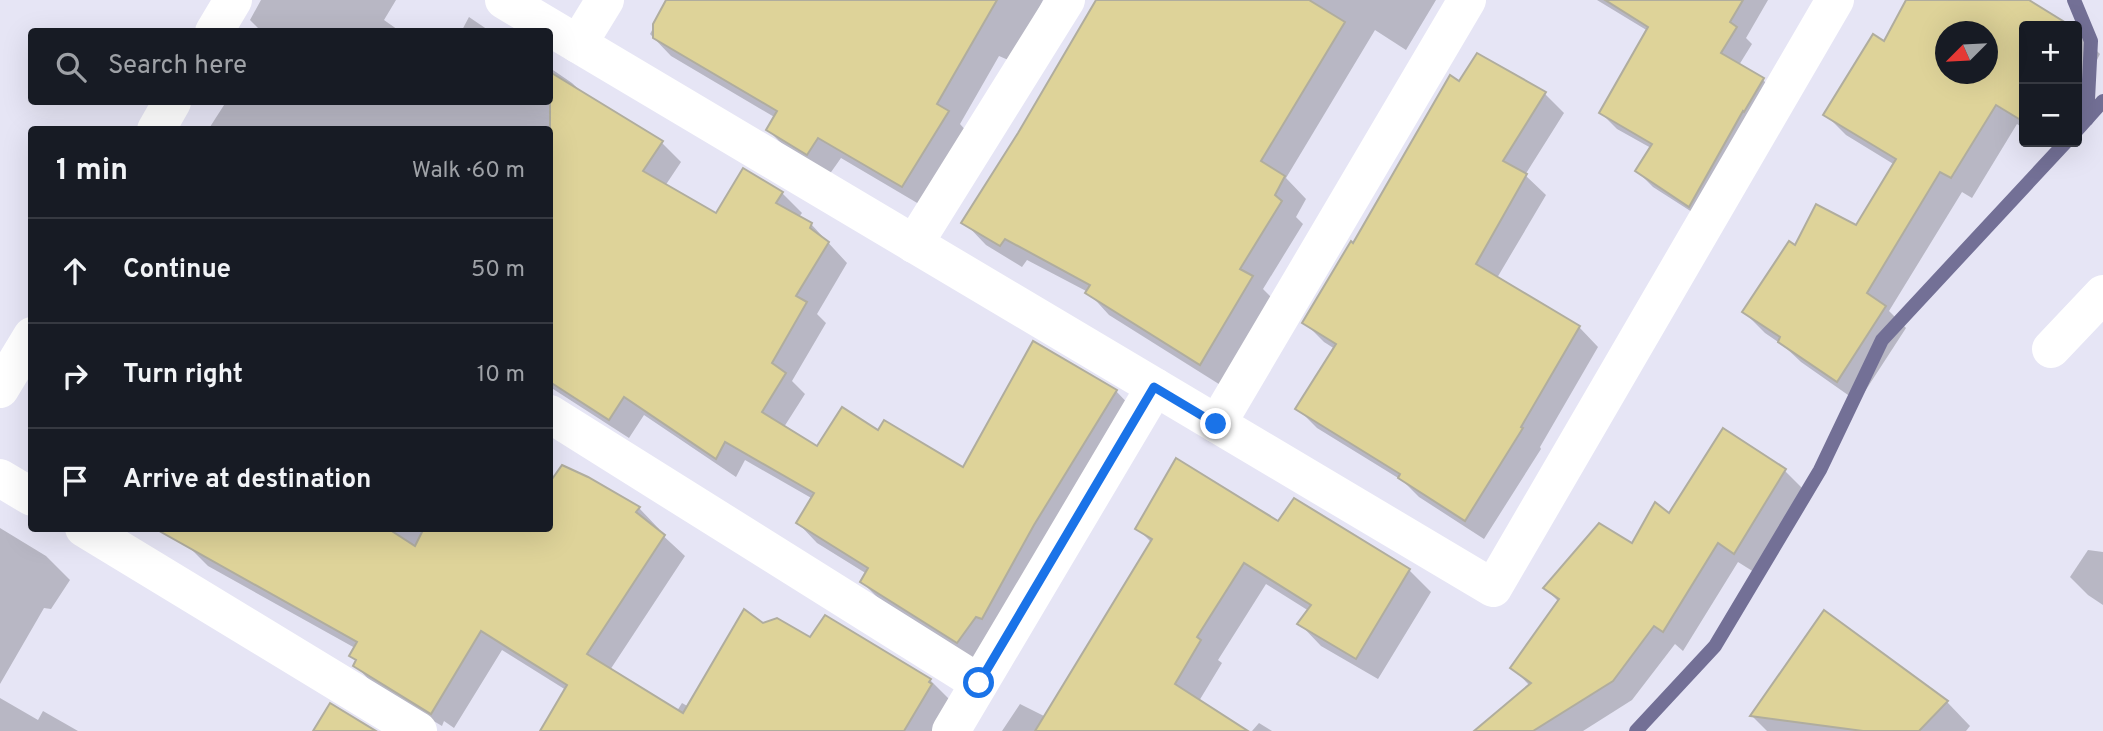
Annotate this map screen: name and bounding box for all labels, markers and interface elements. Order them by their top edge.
north arrow [1935,21,1998,84]
map controls [2019,21,2082,147]
button: + [2019,21,2082,84]
search box [28,28,553,105]
icon: search [52,48,90,86]
text: Search here [108,50,247,83]
button: − [2019,84,2082,147]
text: 1 min [56,153,128,190]
text: Walk · 60 m [412,157,525,186]
icon: ahead [56,252,94,290]
text: Continue [123,254,231,287]
text: 50 m [471,256,525,285]
icon: right [56,357,94,395]
text: Turn right [123,359,243,392]
text: 10 m [477,361,525,390]
route end [1200,408,1231,439]
icon: arrive [56,462,94,500]
text: Arrive at destination [123,464,371,497]
route start [963,667,994,698]

